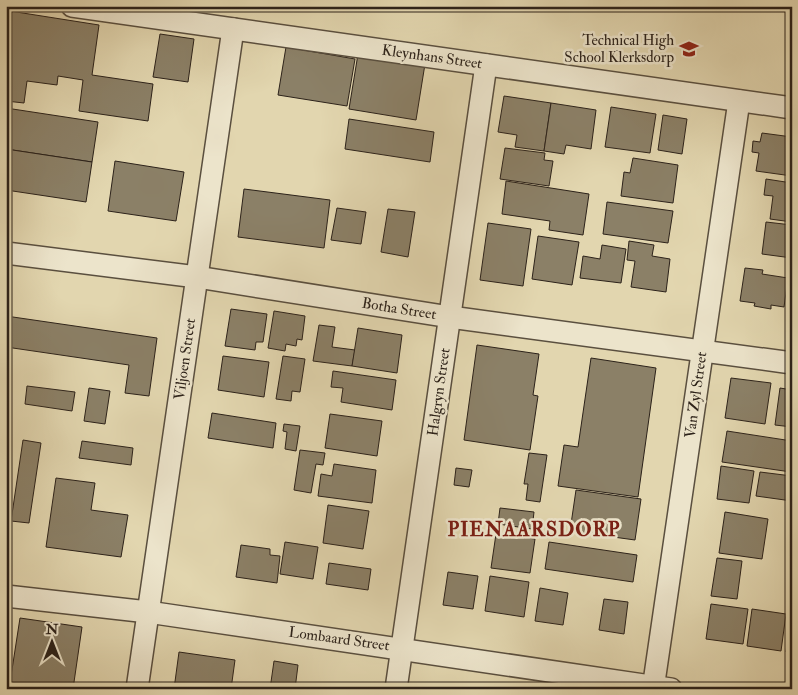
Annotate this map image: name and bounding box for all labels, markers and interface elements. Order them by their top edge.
place label: Technical High School Klerksdorp [564,31,674,68]
school or university icon: Technical High School Klerksdorp [678,38,700,60]
street label: Kleynhans Street [381,41,484,73]
street label: Botha Street [360,294,438,324]
street label: Viljoen Street [170,317,200,401]
street label: Halgryn Street [423,347,455,437]
street label: Van Zyl Street [681,350,711,439]
district label: PIENAARSDORP [448,517,620,542]
north arrow [28,618,78,668]
text: N [45,621,59,638]
street label: Lombaard Street [287,623,391,655]

